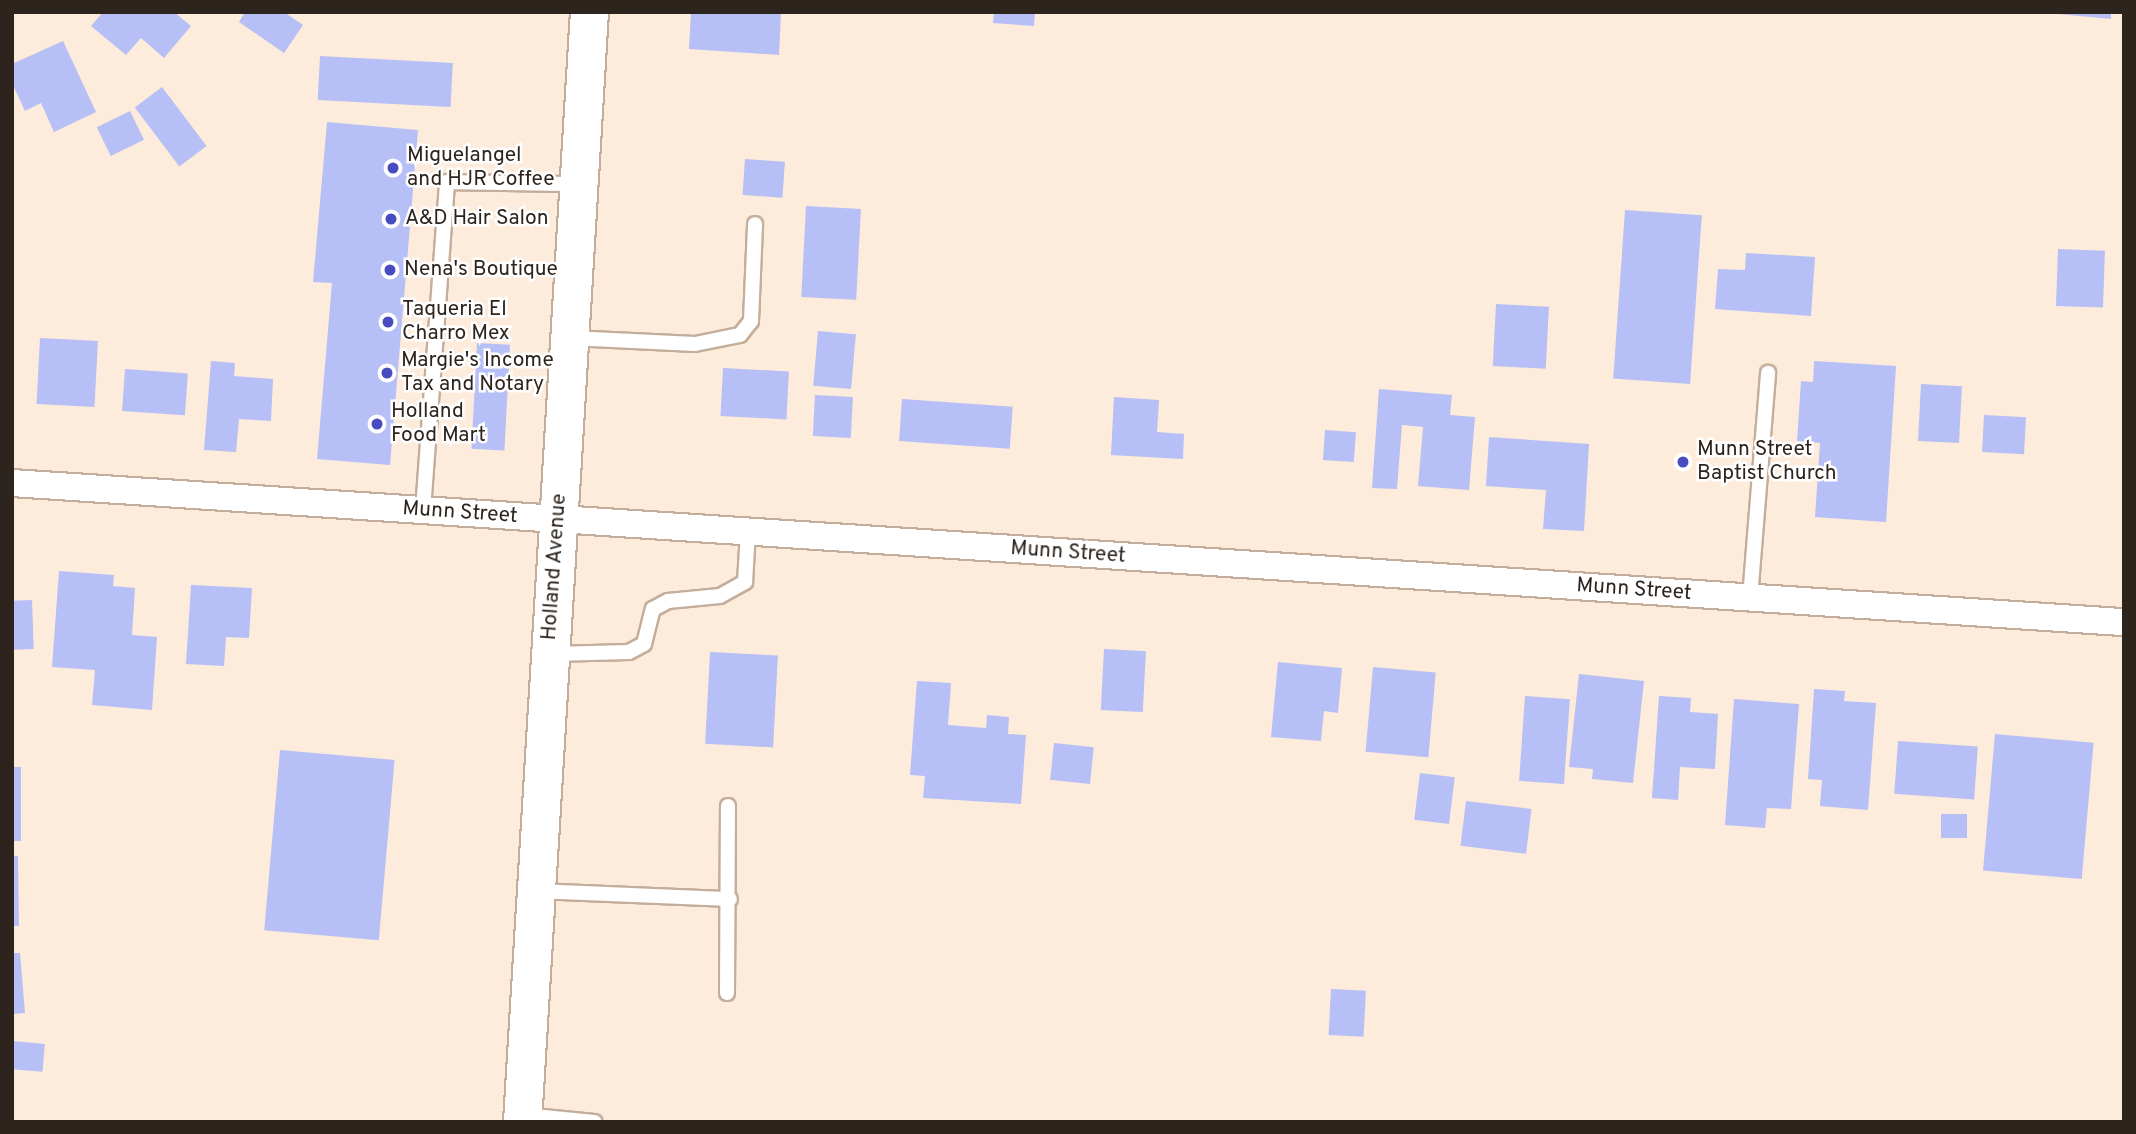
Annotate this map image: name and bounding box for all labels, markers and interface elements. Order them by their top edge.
place label: Miguelangel and HJR Coffee [407,143,555,193]
marker: Miguelangel and HJR Coffee [385,160,401,176]
place label: A&D Hair Salon [405,206,549,232]
marker: A&D Hair Salon [383,211,399,227]
place label: Nena's Boutique [404,257,558,283]
marker: Nena's Boutique [382,262,398,278]
place label: Taqueria El Charro Mex [402,297,510,347]
marker: Taqueria El Charro Mex [380,314,396,330]
place label: Margie's Income Tax and Notary [401,348,554,398]
marker: Margie's Income Tax and Notary [379,365,395,381]
place label: Holland Food Mart [391,399,486,449]
marker: Holland Food Mart [369,416,385,432]
place label: Munn Street Baptist Church [1697,437,1837,487]
marker: Munn Street Baptist Church [1675,454,1691,470]
street label: Holland Avenue [537,492,573,642]
street label: Munn Street [402,496,518,530]
street label: Munn Street [1010,536,1126,570]
street label: Munn Street [1576,573,1692,607]

